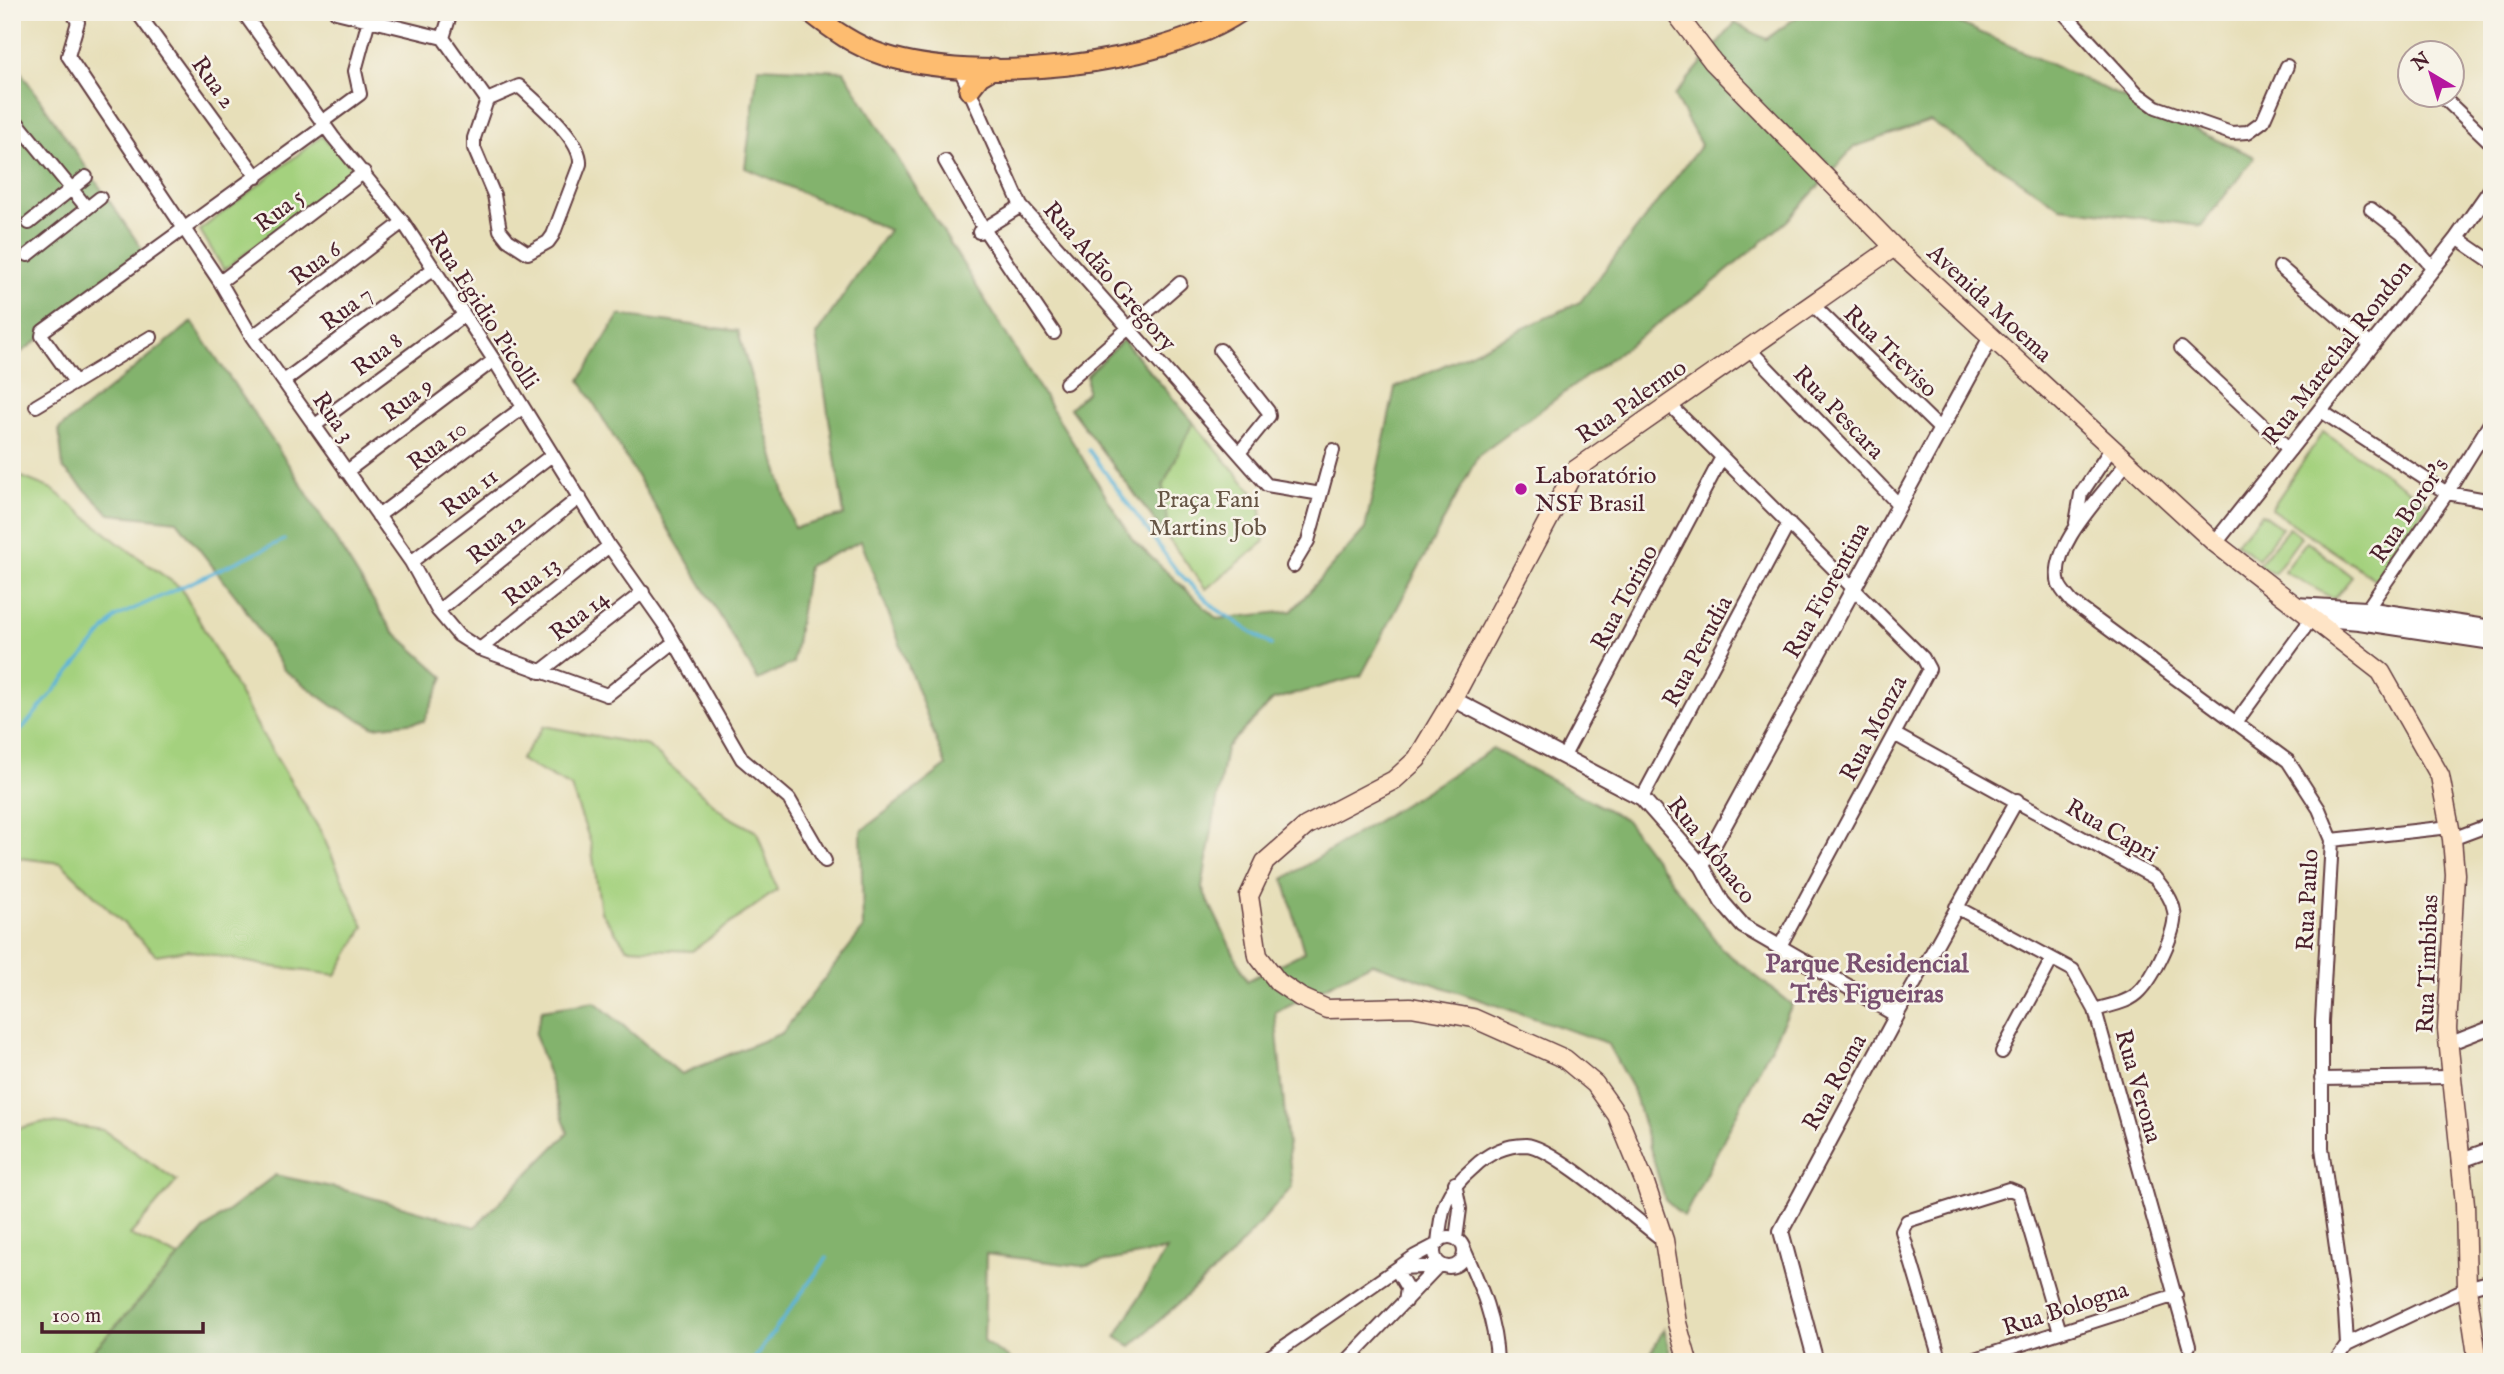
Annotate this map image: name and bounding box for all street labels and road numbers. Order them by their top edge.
street label: Rua 2 [183,51,242,115]
street label: Rua 5 [249,182,311,240]
street label: Rua Adão Gregory [1035,195,1183,359]
street label: Rua Egidio Picolli [420,226,545,396]
street label: Rua 6 [284,234,348,294]
street label: Avenida Moema [1919,238,2058,370]
street label: Rua Marechal Rondon [2256,254,2420,452]
street label: Rua 7 [315,280,379,339]
street label: Rua Treviso [1836,299,1944,405]
street label: Rua 8 [346,326,409,384]
street label: Rua Palermo [1571,353,1693,452]
street label: Rua Pescara [1785,359,1891,467]
street label: Rua 9 [376,371,440,430]
street label: Rua 3 [304,386,361,449]
street label: Rua 10 [402,414,474,479]
street label: Rua Boror's [2364,452,2457,569]
street label: Rua 11 [435,462,505,525]
street label: Rua 12 [461,506,533,572]
street label: Rua Fiorentina [1777,517,1878,664]
street label: Rua Torino [1585,539,1666,656]
street label: Rua 13 [497,550,567,614]
street label: Rua 14 [544,583,616,649]
street label: Rua Perudia [1656,590,1741,713]
street label: Rua Monza [1833,670,1915,787]
street label: Rua Mônaco [1659,791,1762,911]
street label: Rua Capri [2059,792,2163,870]
street label: Rua Paulo [2290,848,2327,952]
street label: Rua Timbibas [2411,894,2446,1034]
street label: Rua Verona [2107,1026,2169,1147]
street label: Rua Roma [1796,1028,1875,1137]
street label: Rua Bologna [1999,1274,2133,1344]

